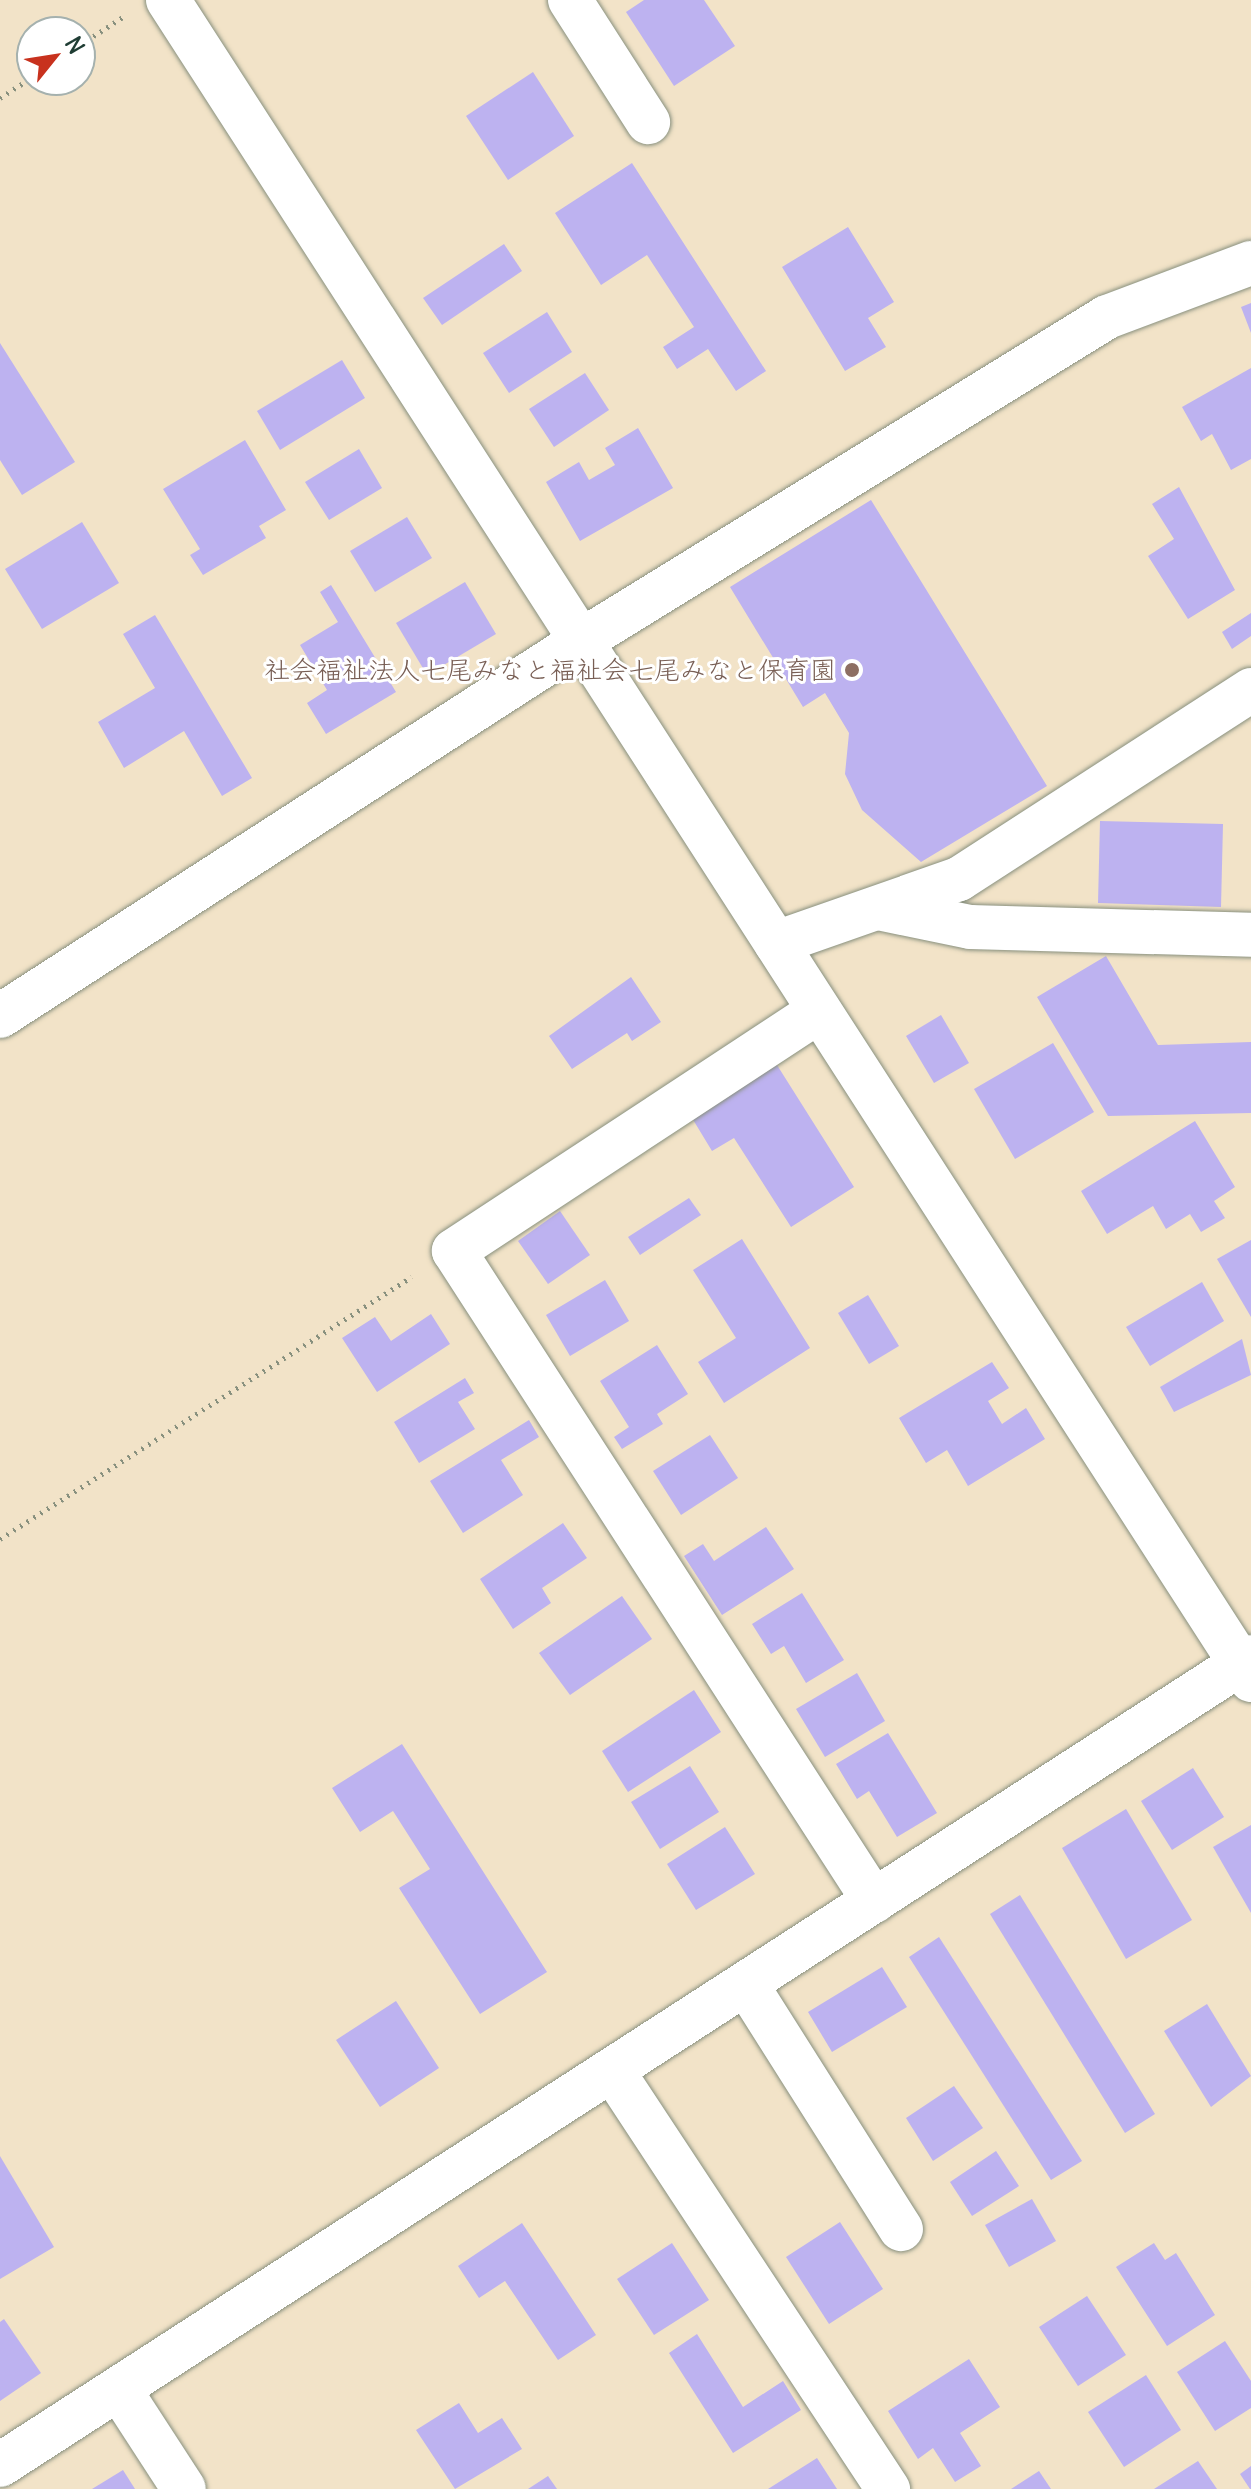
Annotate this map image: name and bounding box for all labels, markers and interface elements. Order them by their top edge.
north arrow [16,16,96,96]
text: N [59,31,91,59]
place label: 社会福祉法人七尾みなと福祉会七尾みなと保育園 [264,654,836,686]
marker: 社会福祉法人七尾みなと福祉会七尾みなと保育園 [843,661,861,679]

